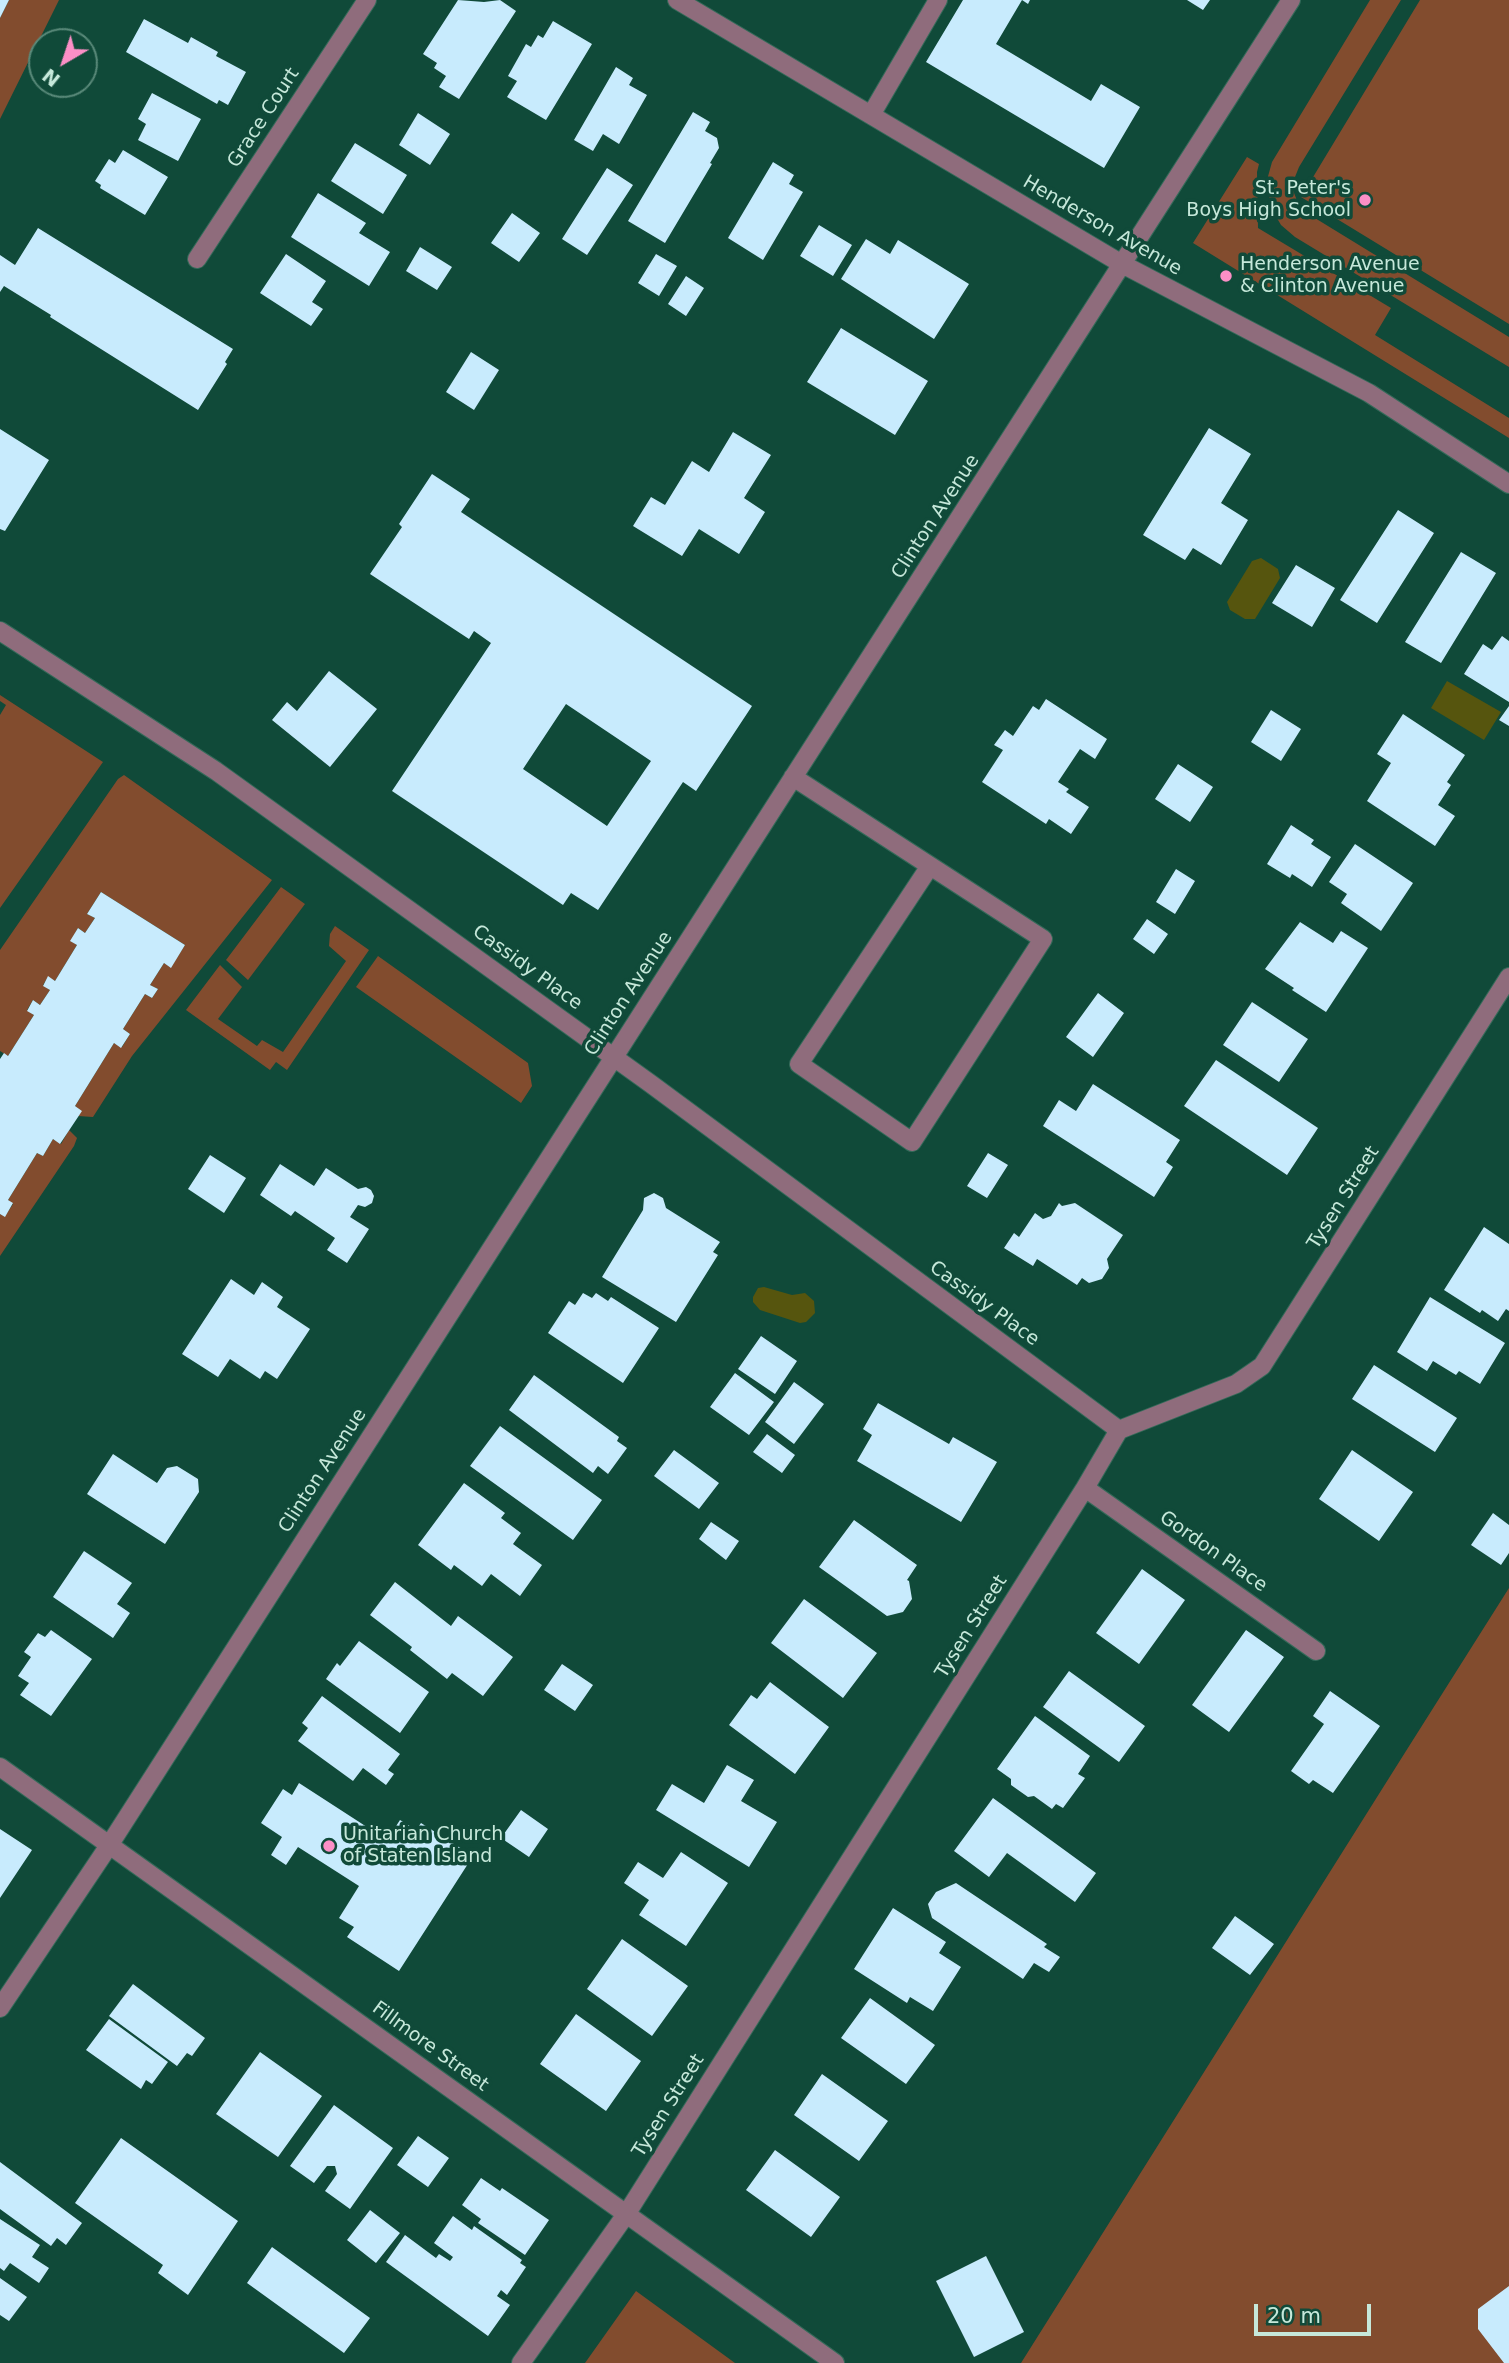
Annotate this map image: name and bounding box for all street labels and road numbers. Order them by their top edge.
street label: Grace Court [223,64,305,172]
street label: Henderson Avenue [1018,171,1186,281]
street label: Clinton Avenue [887,451,985,583]
street label: Cassidy Place [468,921,586,1015]
street label: Clinton Avenue [580,928,678,1060]
street label: Tysen Street [1303,1142,1385,1254]
street label: Cassidy Place [925,1257,1043,1351]
street label: Clinton Avenue [274,1405,372,1537]
street label: Gordon Place [1155,1506,1271,1598]
street label: Tysen Street [931,1571,1013,1683]
street label: Fillmore Street [367,1997,493,2097]
street label: Tysen Street [628,2050,710,2162]

